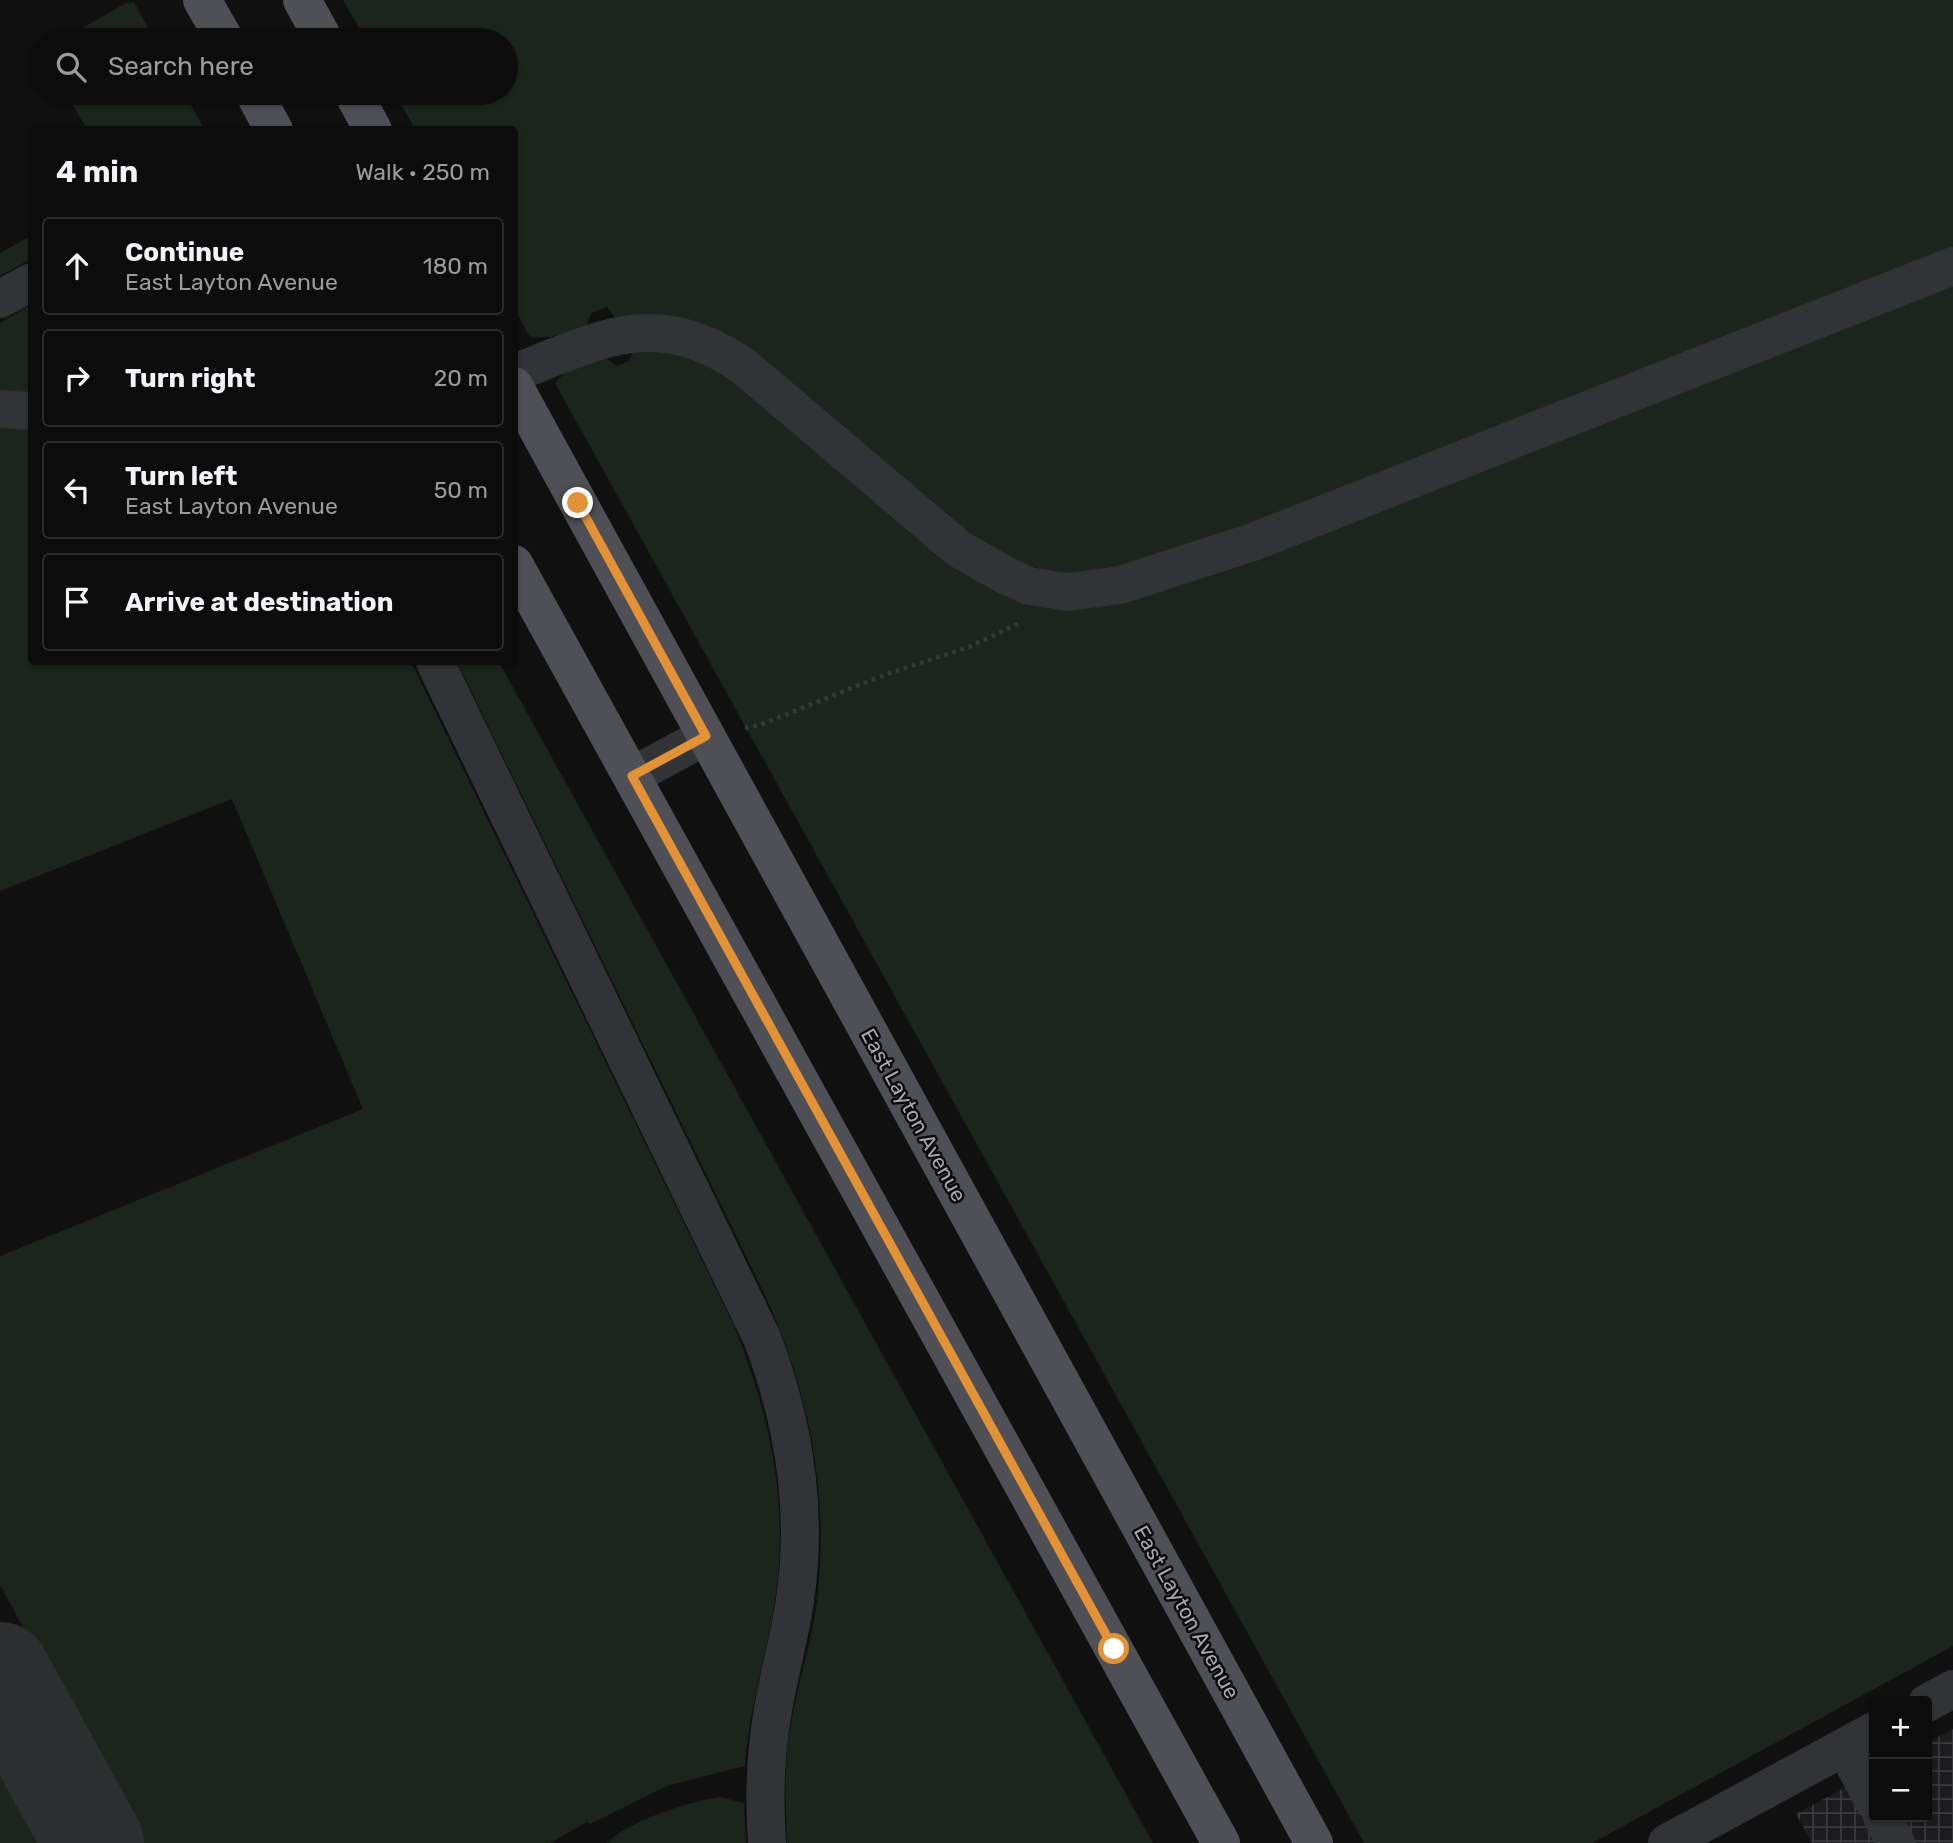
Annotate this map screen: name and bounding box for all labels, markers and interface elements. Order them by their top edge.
search box [28,28,518,105]
icon: search [52,48,90,86]
text: Search here [108,51,254,82]
text: 4 min [56,154,138,190]
text: Walk · 250 m [355,158,490,186]
text: Continue [125,237,244,268]
icon: ahead [58,247,96,285]
text: 180 m [423,252,488,280]
text: East Layton Avenue [125,268,338,296]
icon: right [58,359,96,397]
text: Turn right [125,363,255,394]
text: 20 m [434,364,488,392]
text: Turn left [125,461,237,492]
icon: left [58,471,96,509]
text: 50 m [434,476,488,504]
route end [562,487,593,518]
text: East Layton Avenue [125,492,338,520]
icon: arrive [58,583,96,621]
text: Arrive at destination [125,587,393,618]
street label: East Layton Avenue [856,1024,972,1206]
street label: East Layton Avenue [1129,1521,1245,1703]
route start [1098,1633,1129,1664]
map controls [1869,1696,1932,1822]
button: + [1869,1696,1932,1759]
button: − [1869,1759,1932,1822]

